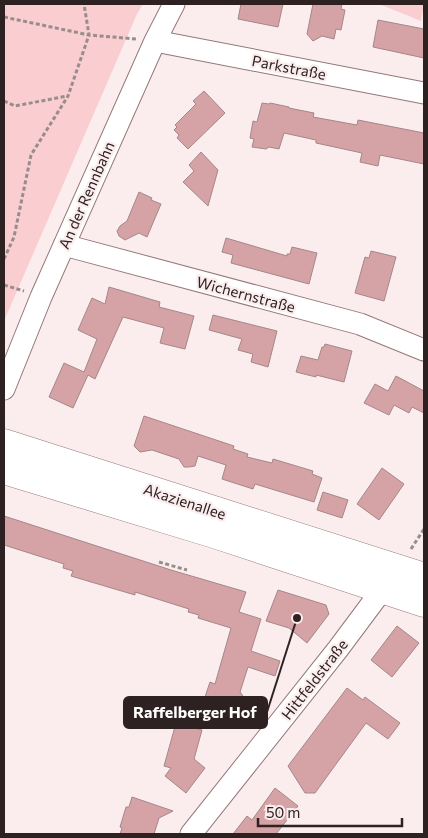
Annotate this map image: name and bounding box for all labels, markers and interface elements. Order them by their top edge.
street label: Parkstraße [250,51,328,83]
street label: An der Rennbahn [54,138,118,252]
street label: Wichernstraße [195,272,297,316]
street label: Akazienallee [142,479,228,523]
street label: Hittfeldstraße [277,635,351,723]
callout: Raffelberger Hof [124,697,267,728]
text: Raffelberger Hof [133,702,257,721]
scale bar [258,796,402,828]
text: 50 m [266,803,300,821]

